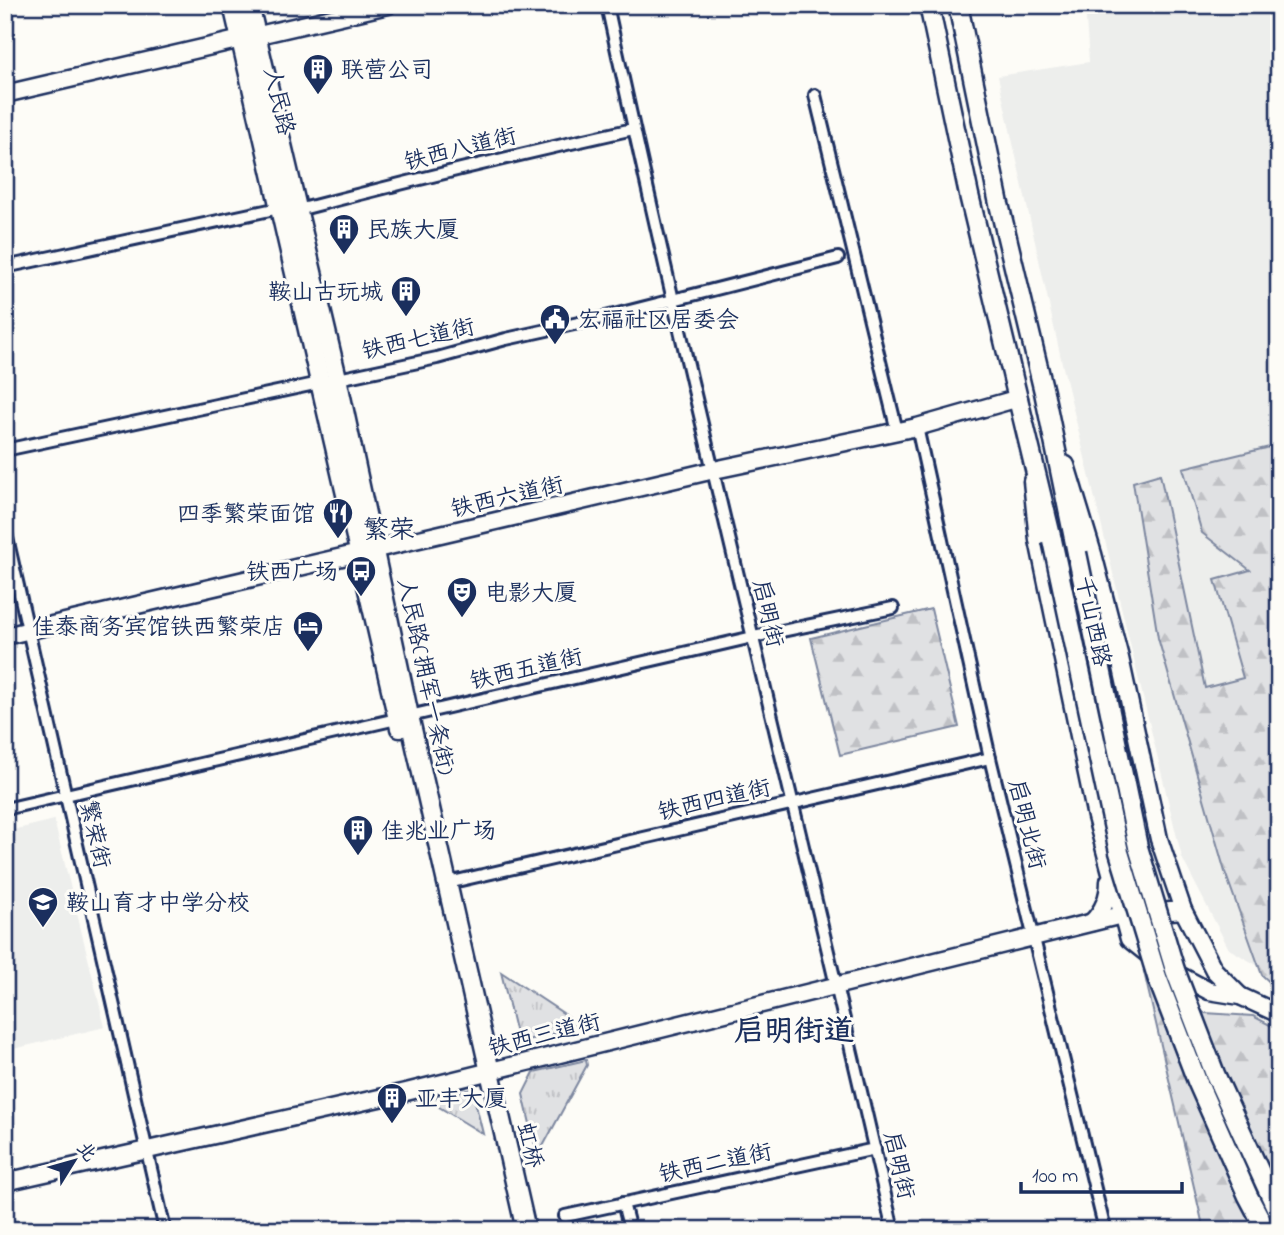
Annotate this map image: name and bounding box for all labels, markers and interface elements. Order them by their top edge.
building icon: 联营公司 [301,52,335,96]
place label: 联营公司 [341,55,433,88]
street label: 人民路 [254,64,301,139]
street label: 铁西八道街 [401,121,520,180]
building icon: 民族大厦 [327,212,361,256]
place label: 民族大厦 [367,215,459,248]
building icon: 鞍山古玩城 [389,274,423,318]
place label: 鞍山古玩城 [268,277,383,310]
public building icon: 宏福社区居委会 [538,302,572,346]
place label: 宏福社区居委会 [578,305,739,338]
street label: 铁西七道街 [359,311,478,369]
street label: 铁西六道街 [448,469,567,527]
restaurant icon: 四季繁荣面馆 [321,496,355,540]
place label: 四季繁荣面馆 [177,499,315,532]
district label: 繁荣 [363,513,415,551]
bus stop icon: 铁西广场 [344,554,378,598]
place label: 铁西广场 [246,557,338,590]
street label: 千山西路 [1066,573,1117,670]
street label: 人民路(拥军一条街) [388,575,462,778]
theatre icon: 电影大厦 [445,575,479,619]
street label: 启明街 [743,576,790,651]
place label: 电影大厦 [485,578,577,611]
hotel icon: 佳泰商务宾馆铁西繁荣店 [291,609,325,653]
place label: 佳泰商务宾馆铁西繁荣店 [32,612,285,645]
street label: 铁西五道街 [467,641,586,699]
street label: 铁西四道街 [655,772,774,830]
street label: 启明北街 [998,776,1053,873]
street label: 繁荣街 [70,797,117,872]
building icon: 佳兆业广场 [341,813,375,857]
place label: 佳兆业广场 [381,816,496,849]
school or university icon: 鞍山育才中学分校 [26,885,60,929]
place label: 鞍山育才中学分校 [66,888,250,921]
street label: 铁西三道街 [485,1007,604,1066]
district label: 启明街道 [734,1011,854,1055]
building icon: 亚丰大厦 [375,1081,409,1125]
place label: 亚丰大厦 [415,1084,507,1117]
street label: 虹桥 [507,1119,550,1172]
north arrow [38,1126,108,1196]
street label: 启明街 [874,1128,921,1203]
street label: 铁西二道街 [656,1136,775,1193]
text: 北 [69,1137,102,1168]
scale bar [1021,1151,1182,1195]
text: 100 m [1032,1162,1078,1192]

